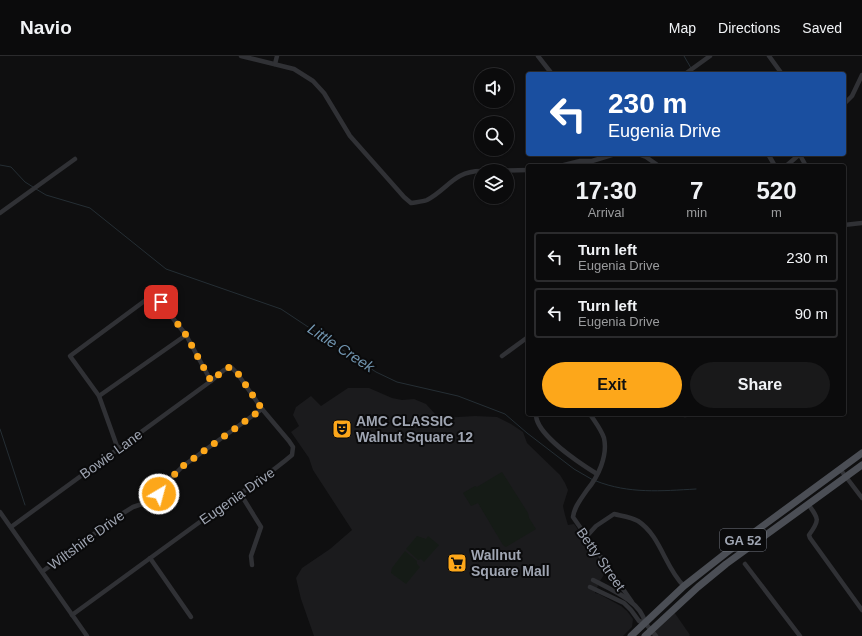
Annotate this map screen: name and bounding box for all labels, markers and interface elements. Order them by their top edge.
text: Navio [20,17,72,38]
text: Map [669,20,696,36]
text: Directions [718,20,780,36]
text: Saved [802,20,842,36]
map controls [474,68,514,204]
button: sound [474,68,514,108]
icon: left [542,88,594,140]
text: 230 m [608,88,687,119]
button: search [474,116,514,156]
text: Eugenia Drive [608,121,721,141]
button: layers [474,164,514,204]
text: 17:30 [575,177,637,204]
text: 7 [690,177,703,204]
text: 520 [757,177,797,204]
text: Arrival [588,205,625,220]
text: min [686,205,707,220]
text: m [771,205,782,220]
text: Turn left [578,241,637,258]
icon: left [544,246,566,268]
text: 230 m [786,249,828,266]
text: Eugenia Drive [578,258,660,273]
pin [144,285,178,319]
icon: arrive [150,291,172,313]
text: Turn left [578,297,637,314]
icon: left [544,302,566,324]
text: 90 m [795,305,828,322]
text: Eugenia Drive [578,314,660,329]
water label: Little Creek [305,320,379,376]
button: Exit [542,362,682,408]
button: Share [690,362,830,408]
place label: AMC CLASSIC Walnut Square 12 [356,413,473,445]
theatre icon: AMC CLASSIC Walnut Square 12 [331,418,353,440]
street label: Bowie Lane [77,426,145,482]
street label: Eugenia Drive [196,464,278,528]
position arrow [138,473,180,515]
street label: Wiltshire Drive [45,507,127,573]
street label: Betty Street [573,524,629,594]
road number: GA 52 [720,529,766,551]
place label: Wallnut Square Mall [471,547,550,579]
supermarket icon: Wallnut Square Mall [446,552,468,574]

